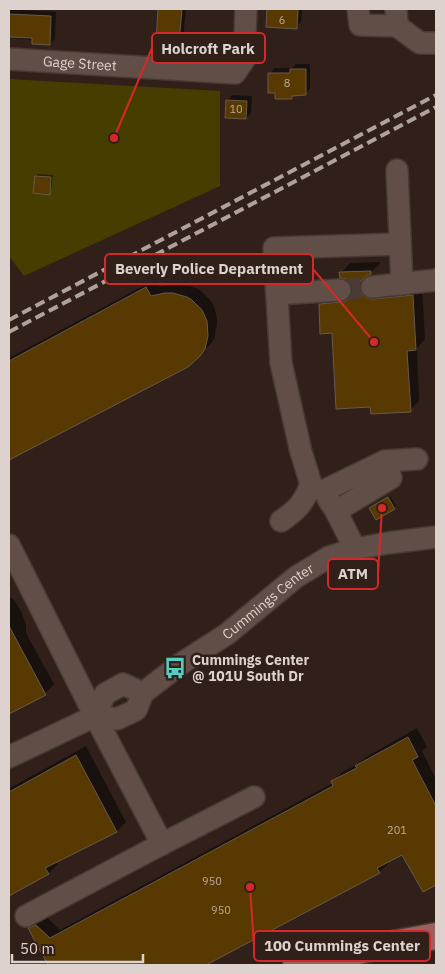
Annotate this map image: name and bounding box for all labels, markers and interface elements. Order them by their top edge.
house number: 6 [279,13,285,27]
callout: Holcroft Park [152,33,265,63]
text: Holcroft Park [161,39,255,58]
street label: Gage Street [42,52,117,75]
house number: 8 [284,76,290,90]
house number: 10 [229,102,243,116]
callout: Beverly Police Department [105,254,313,284]
text: Beverly Police Department [115,259,303,278]
street label: Cummings Center [218,559,317,643]
callout: ATM [328,559,378,589]
text: ATM [338,564,368,583]
place label: Cummings Center @ 101U South Dr [192,651,309,685]
bus stop icon: Cummings Center @ 101U South Dr [162,655,188,681]
house number: 201 [387,823,407,837]
house number: 950 [202,874,222,888]
house number: 950 [211,903,231,917]
callout: 100 Cummings Center [254,931,430,961]
scale bar [12,932,144,964]
text: 100 Cummings Center [264,936,420,955]
text: 50 m [20,939,55,958]

